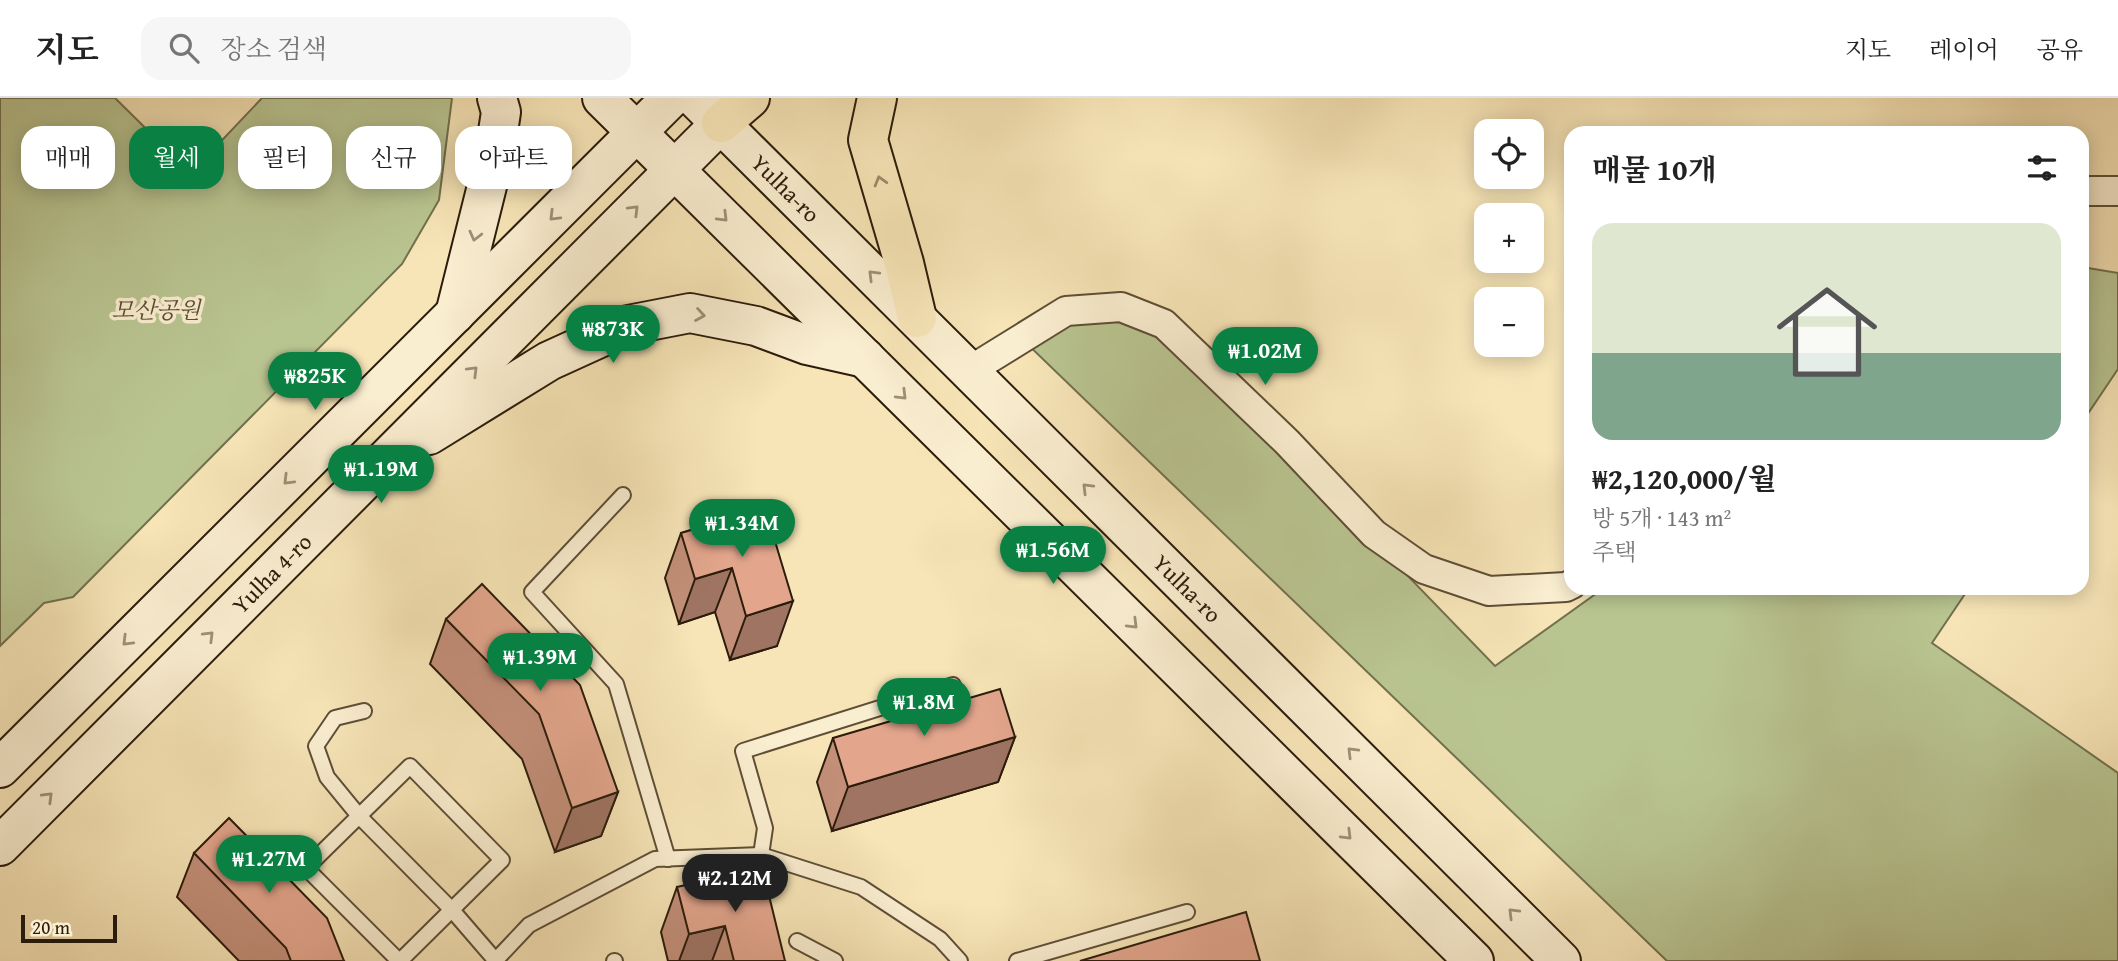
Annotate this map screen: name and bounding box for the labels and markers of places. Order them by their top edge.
pin: ₩873K [564,306,662,365]
pin: ₩1.02M [1208,328,1322,387]
pin: ₩825K [266,352,364,412]
pin: ₩1.19M [324,446,438,505]
pin: ₩1.34M [685,500,799,559]
pin: ₩1.56M [996,526,1110,586]
pin: ₩1.39M [483,634,597,693]
pin: ₩1.8M [875,678,973,738]
pin: ₩1.27M [212,836,326,895]
pin: ₩2.12M [678,854,792,914]

